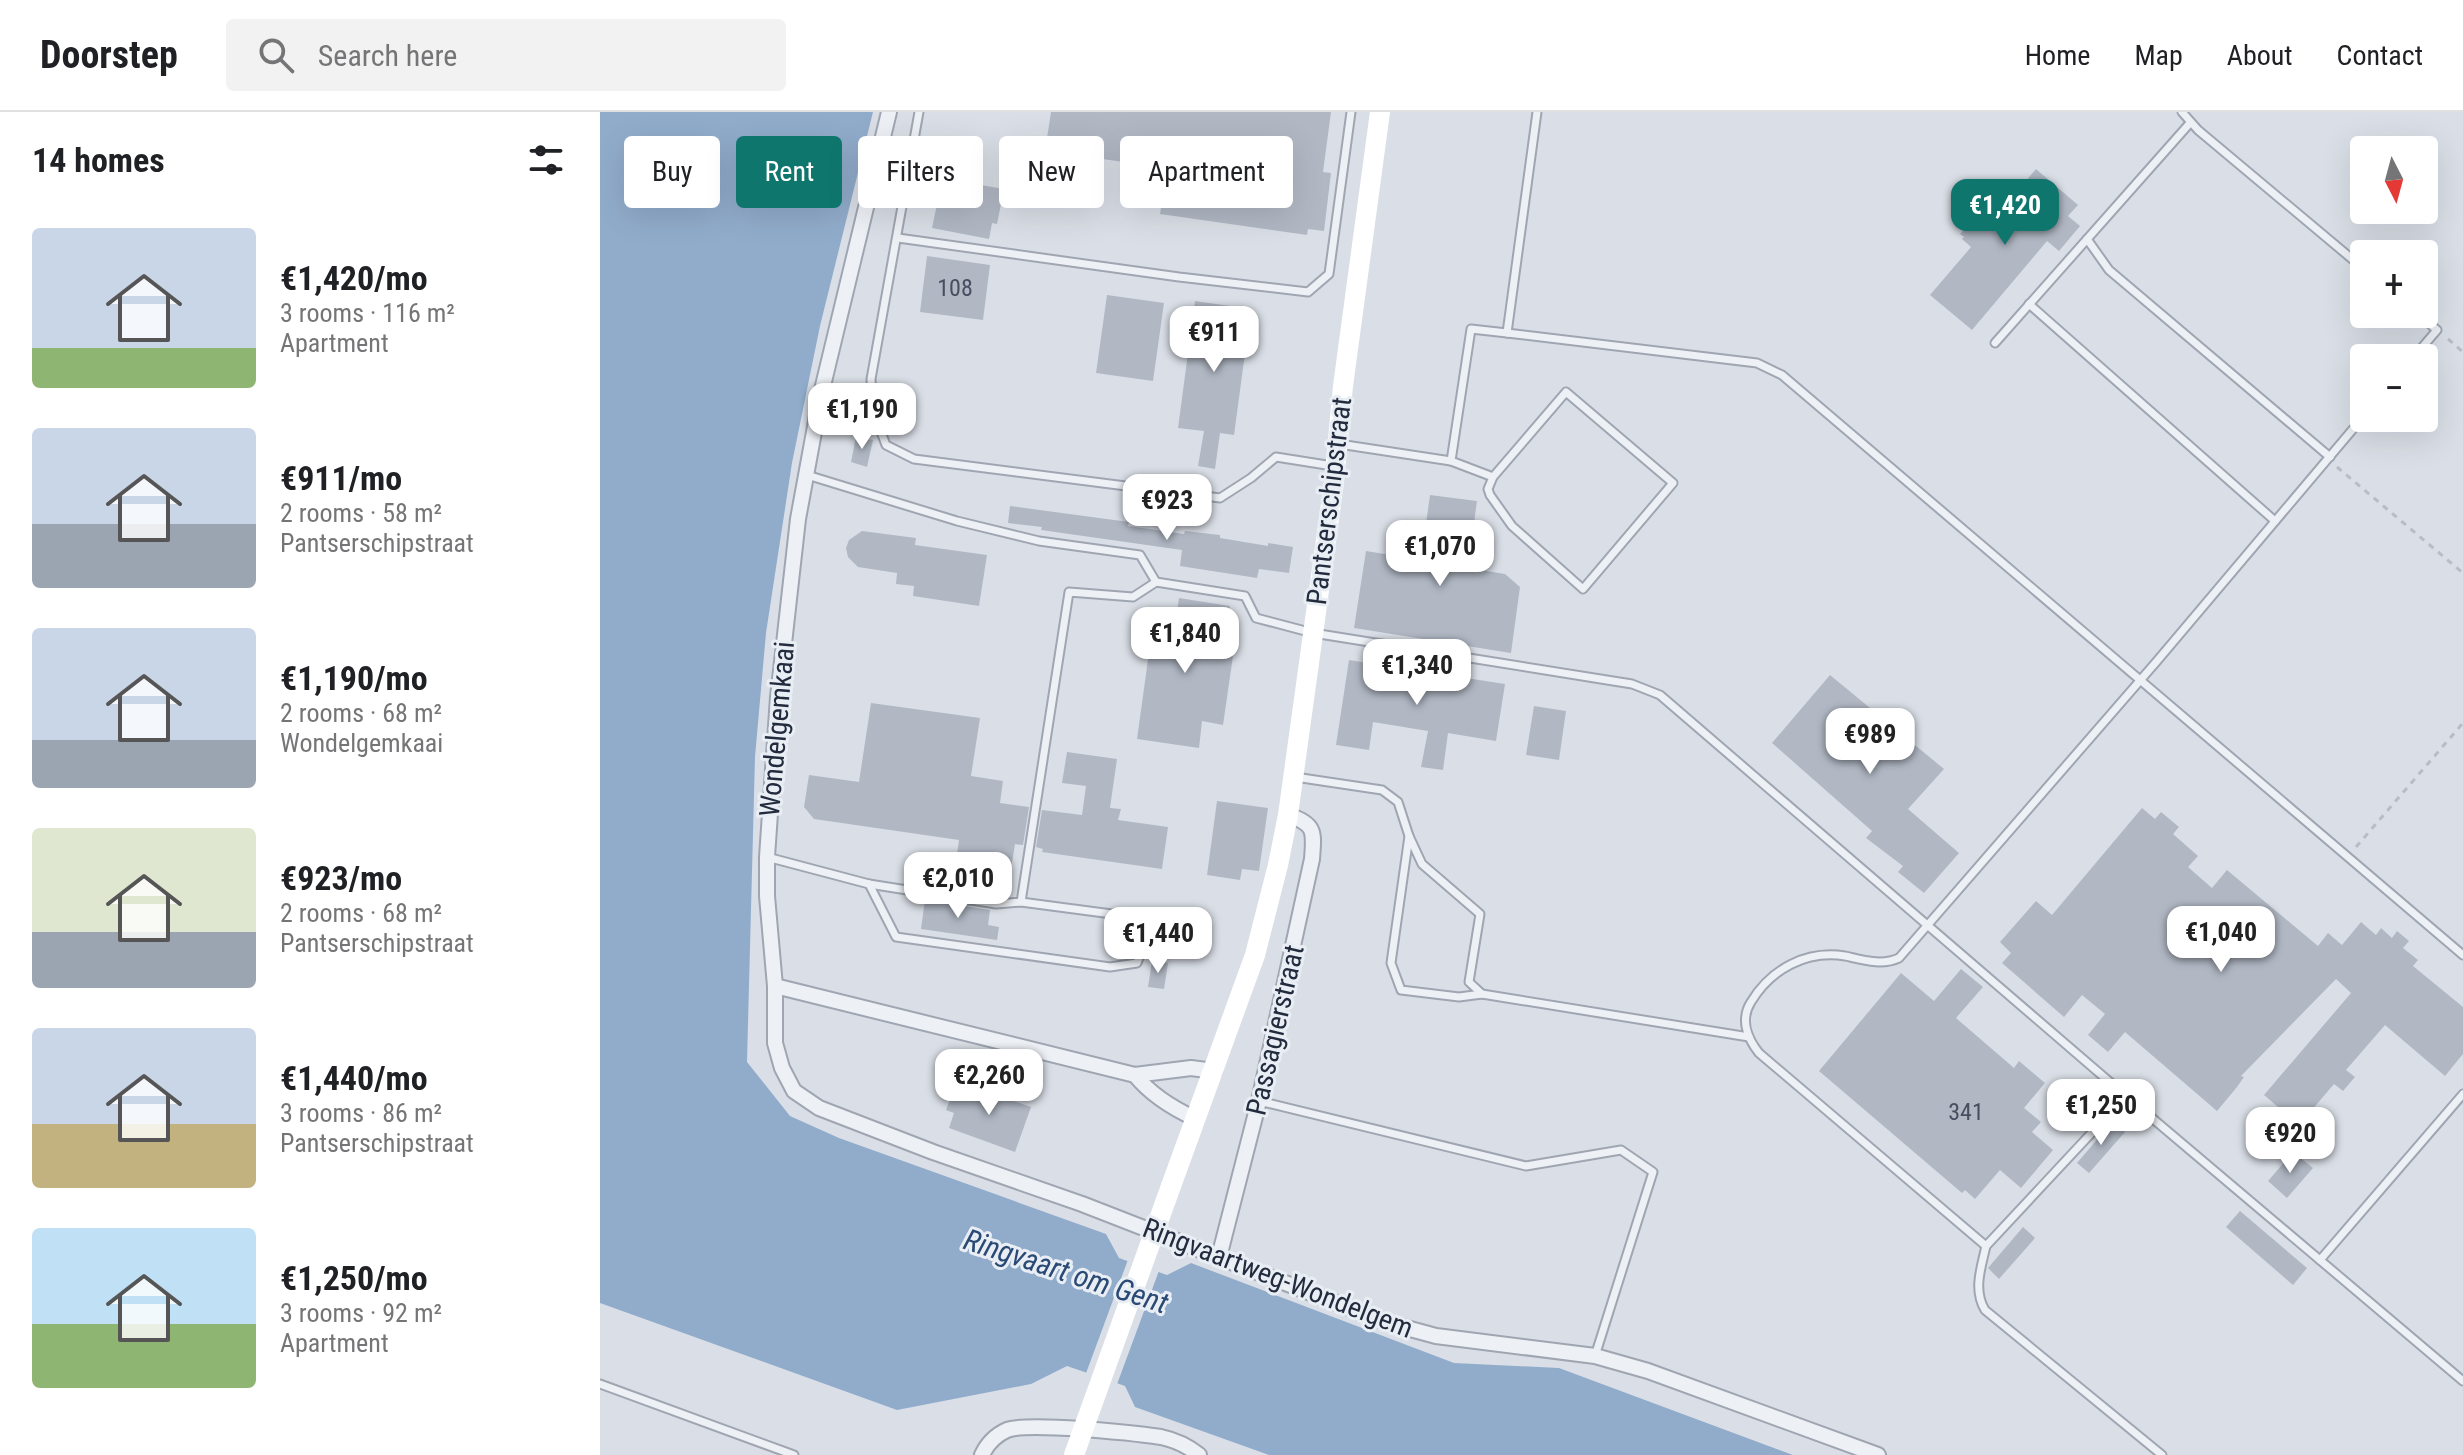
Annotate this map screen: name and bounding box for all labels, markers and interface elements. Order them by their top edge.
search box [226,19,786,91]
text: Doorstep [40,33,178,77]
icon: search [254,33,298,77]
text: Search here [318,38,457,73]
text: Home [2025,39,2090,72]
text: Map [2134,39,2183,72]
text: About [2227,39,2293,72]
text: Contact [2337,39,2423,72]
chip: Buy [624,136,720,208]
chip: Rent [736,136,842,208]
chip: Filters [858,136,983,208]
chip: New [999,136,1104,208]
chip: Apartment [1120,136,1293,208]
north arrow [2350,136,2438,224]
map controls [2350,136,2438,432]
icon: filters [524,138,568,182]
text: 14 homes [32,140,165,180]
pin: €1,420 [1940,179,2070,247]
text: €1,420 [1969,190,2041,220]
button: + [2350,240,2438,328]
text: €1,420/mo [280,258,428,298]
icon: home [96,260,192,356]
house number: 108 [937,274,973,302]
text: 3 rooms · 116 m² [280,298,455,328]
pin: €911 [1167,306,1261,374]
text: €911 [1188,317,1240,347]
text: Apartment [280,328,389,358]
button: − [2350,344,2438,432]
pin: €1,190 [797,383,927,451]
text: €1,190 [826,394,898,424]
street label: Pantserschipstraat [1300,395,1358,607]
text: €911/mo [280,458,402,498]
icon: home [96,460,192,556]
pin: €923 [1120,474,1214,542]
text: €923 [1141,485,1193,515]
text: 2 rooms · 58 m² [280,498,442,528]
pin: €1,070 [1375,520,1505,588]
text: Pantserschipstraat [280,528,474,558]
text: €1,070 [1404,531,1476,561]
pin: €1,840 [1120,607,1250,675]
text: €1,840 [1149,618,1221,648]
pin: €1,340 [1352,639,1482,707]
street label: Wondelgemkaai [753,640,801,818]
text: €1,340 [1381,650,1453,680]
text: €1,190/mo [280,658,428,698]
icon: home [96,660,192,756]
text: 2 rooms · 68 m² [280,698,442,728]
pin: €989 [1823,708,1917,776]
text: €989 [1844,719,1896,749]
text: Wondelgemkaai [280,728,443,758]
pin: €2,010 [893,852,1023,920]
text: €923/mo [280,858,402,898]
icon: home [96,860,192,956]
text: €2,010 [922,863,994,893]
text: 2 rooms · 68 m² [280,898,442,928]
pin: €1,040 [2156,906,2286,974]
pin: €1,440 [1093,907,1223,975]
text: €1,040 [2185,917,2257,947]
text: €1,440 [1122,918,1194,948]
text: Pantserschipstraat [280,928,474,958]
street label: Passagierstraat [1239,942,1311,1118]
pin: €2,260 [924,1049,1054,1117]
text: €1,440/mo [280,1058,428,1098]
icon: home [96,1060,192,1156]
text: €2,260 [953,1060,1025,1090]
pin: €1,250 [2036,1079,2166,1147]
text: €1,250 [2065,1090,2137,1120]
text: 3 rooms · 86 m² [280,1098,442,1128]
house number: 341 [1948,1098,1984,1126]
pin: €920 [2243,1107,2337,1175]
text: €920 [2264,1118,2316,1148]
text: Pantserschipstraat [280,1128,474,1158]
street label: Ringvaartweg-Wondelgem [1138,1211,1418,1345]
water label: Ringvaart om Gent [959,1222,1173,1321]
text: €1,250/mo [280,1258,428,1298]
icon: home [96,1260,192,1356]
text: 3 rooms · 92 m² [280,1298,442,1328]
text: Apartment [280,1328,389,1358]

